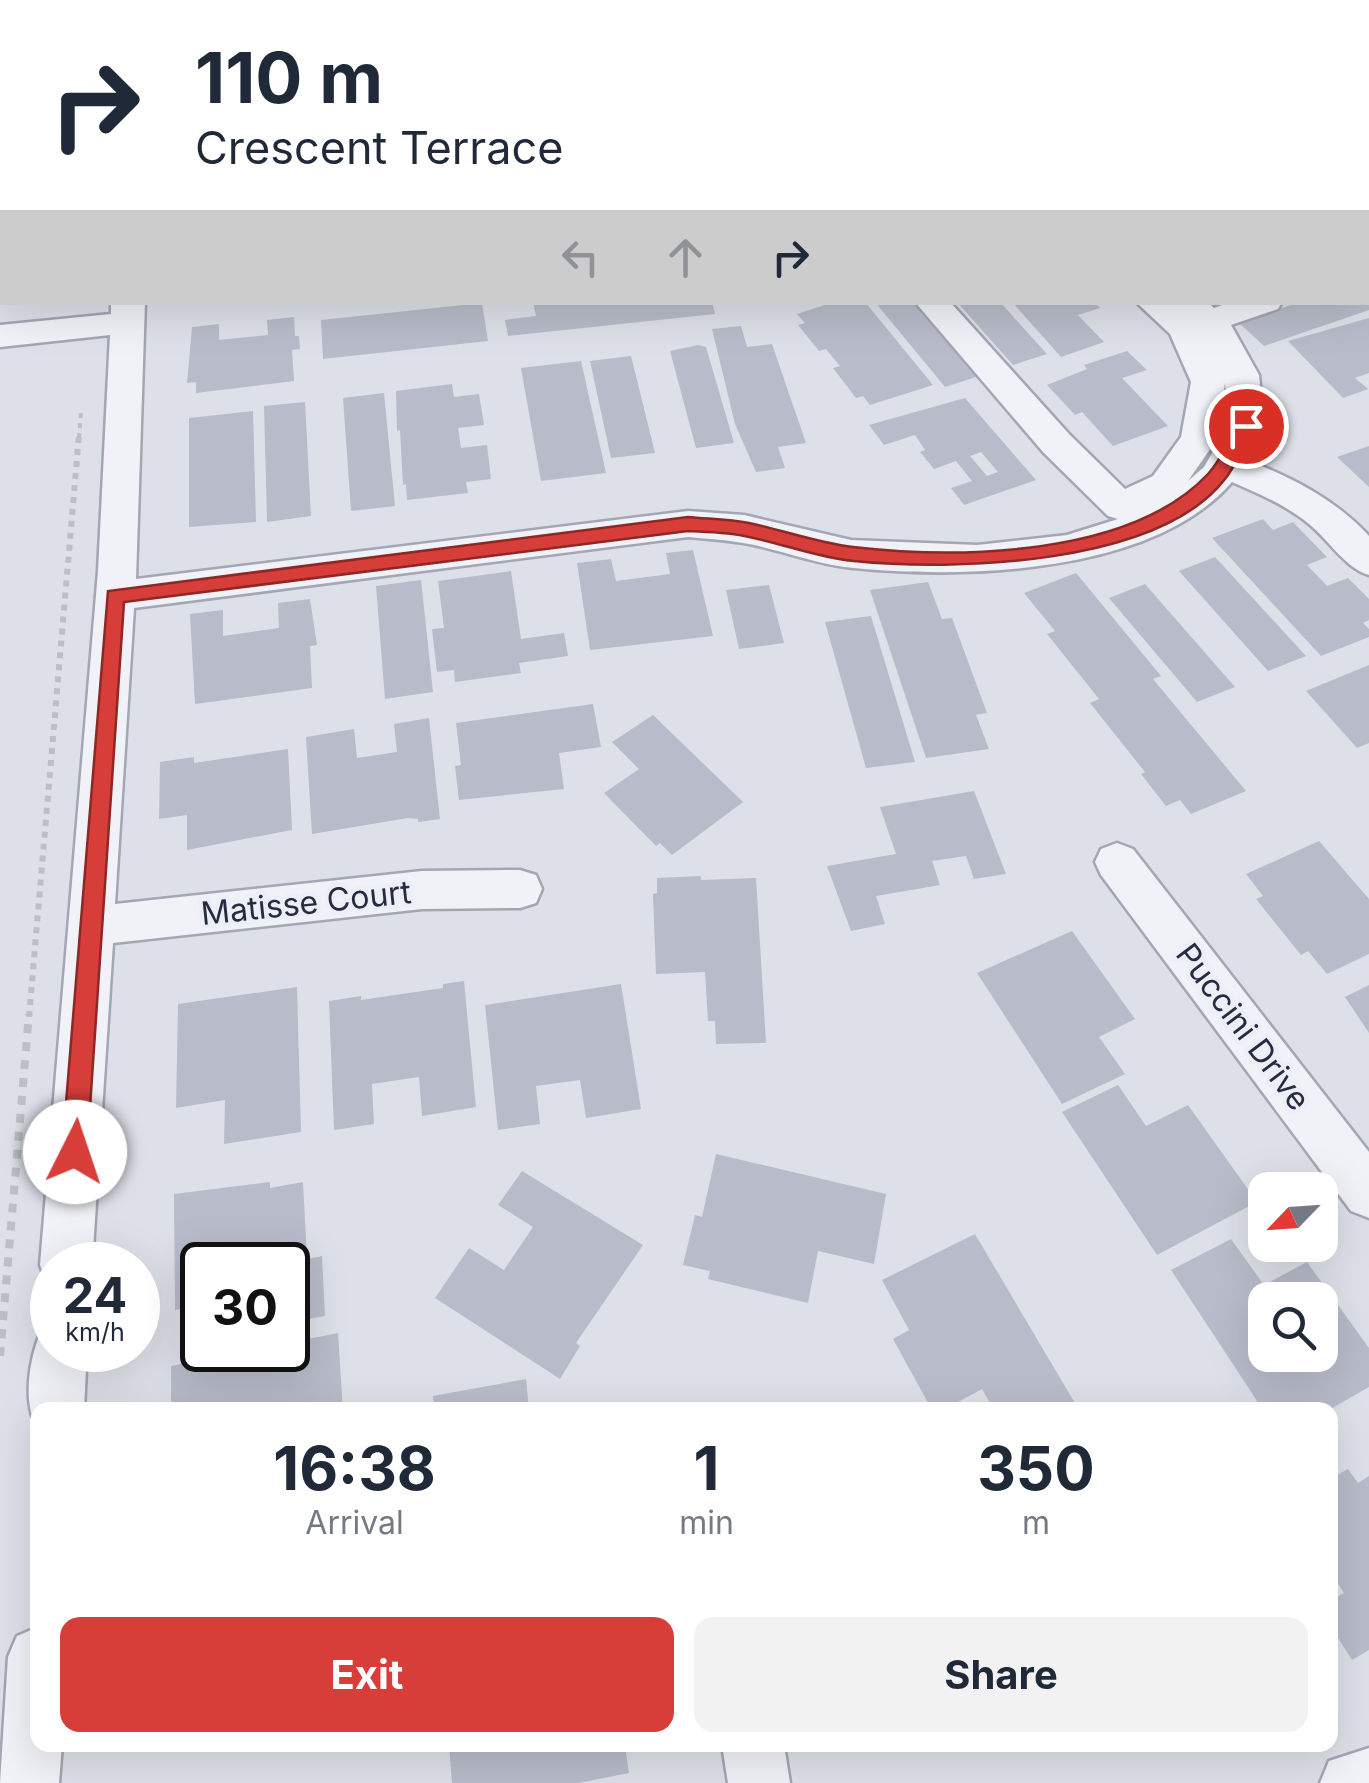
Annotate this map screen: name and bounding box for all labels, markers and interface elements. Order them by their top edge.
text: 110 m [195,35,383,120]
icon: right [30,40,160,170]
text: Crescent Terrace [195,120,564,175]
icon: left [553,230,608,285]
icon: ahead [658,230,713,285]
icon: right [763,230,818,285]
pin [1204,384,1289,469]
icon: arrive [1219,399,1274,454]
street label: Matisse Court [199,872,413,933]
street label: Puccini Drive [1168,936,1319,1118]
position arrow [23,1100,127,1204]
north arrow [1248,1172,1338,1262]
map controls [1248,1172,1338,1372]
speed limit sign: 30 [180,1242,310,1372]
text: 24 [63,1265,127,1325]
button: search [1248,1282,1338,1372]
text: km/h [65,1317,125,1347]
text: 16:38 [273,1432,436,1504]
text: 1 [694,1432,719,1504]
text: 350 [977,1432,1095,1504]
text: Arrival [305,1503,404,1542]
text: min [679,1503,734,1542]
text: m [1022,1503,1050,1542]
button: Exit [60,1617,674,1732]
button: Share [694,1617,1308,1732]

